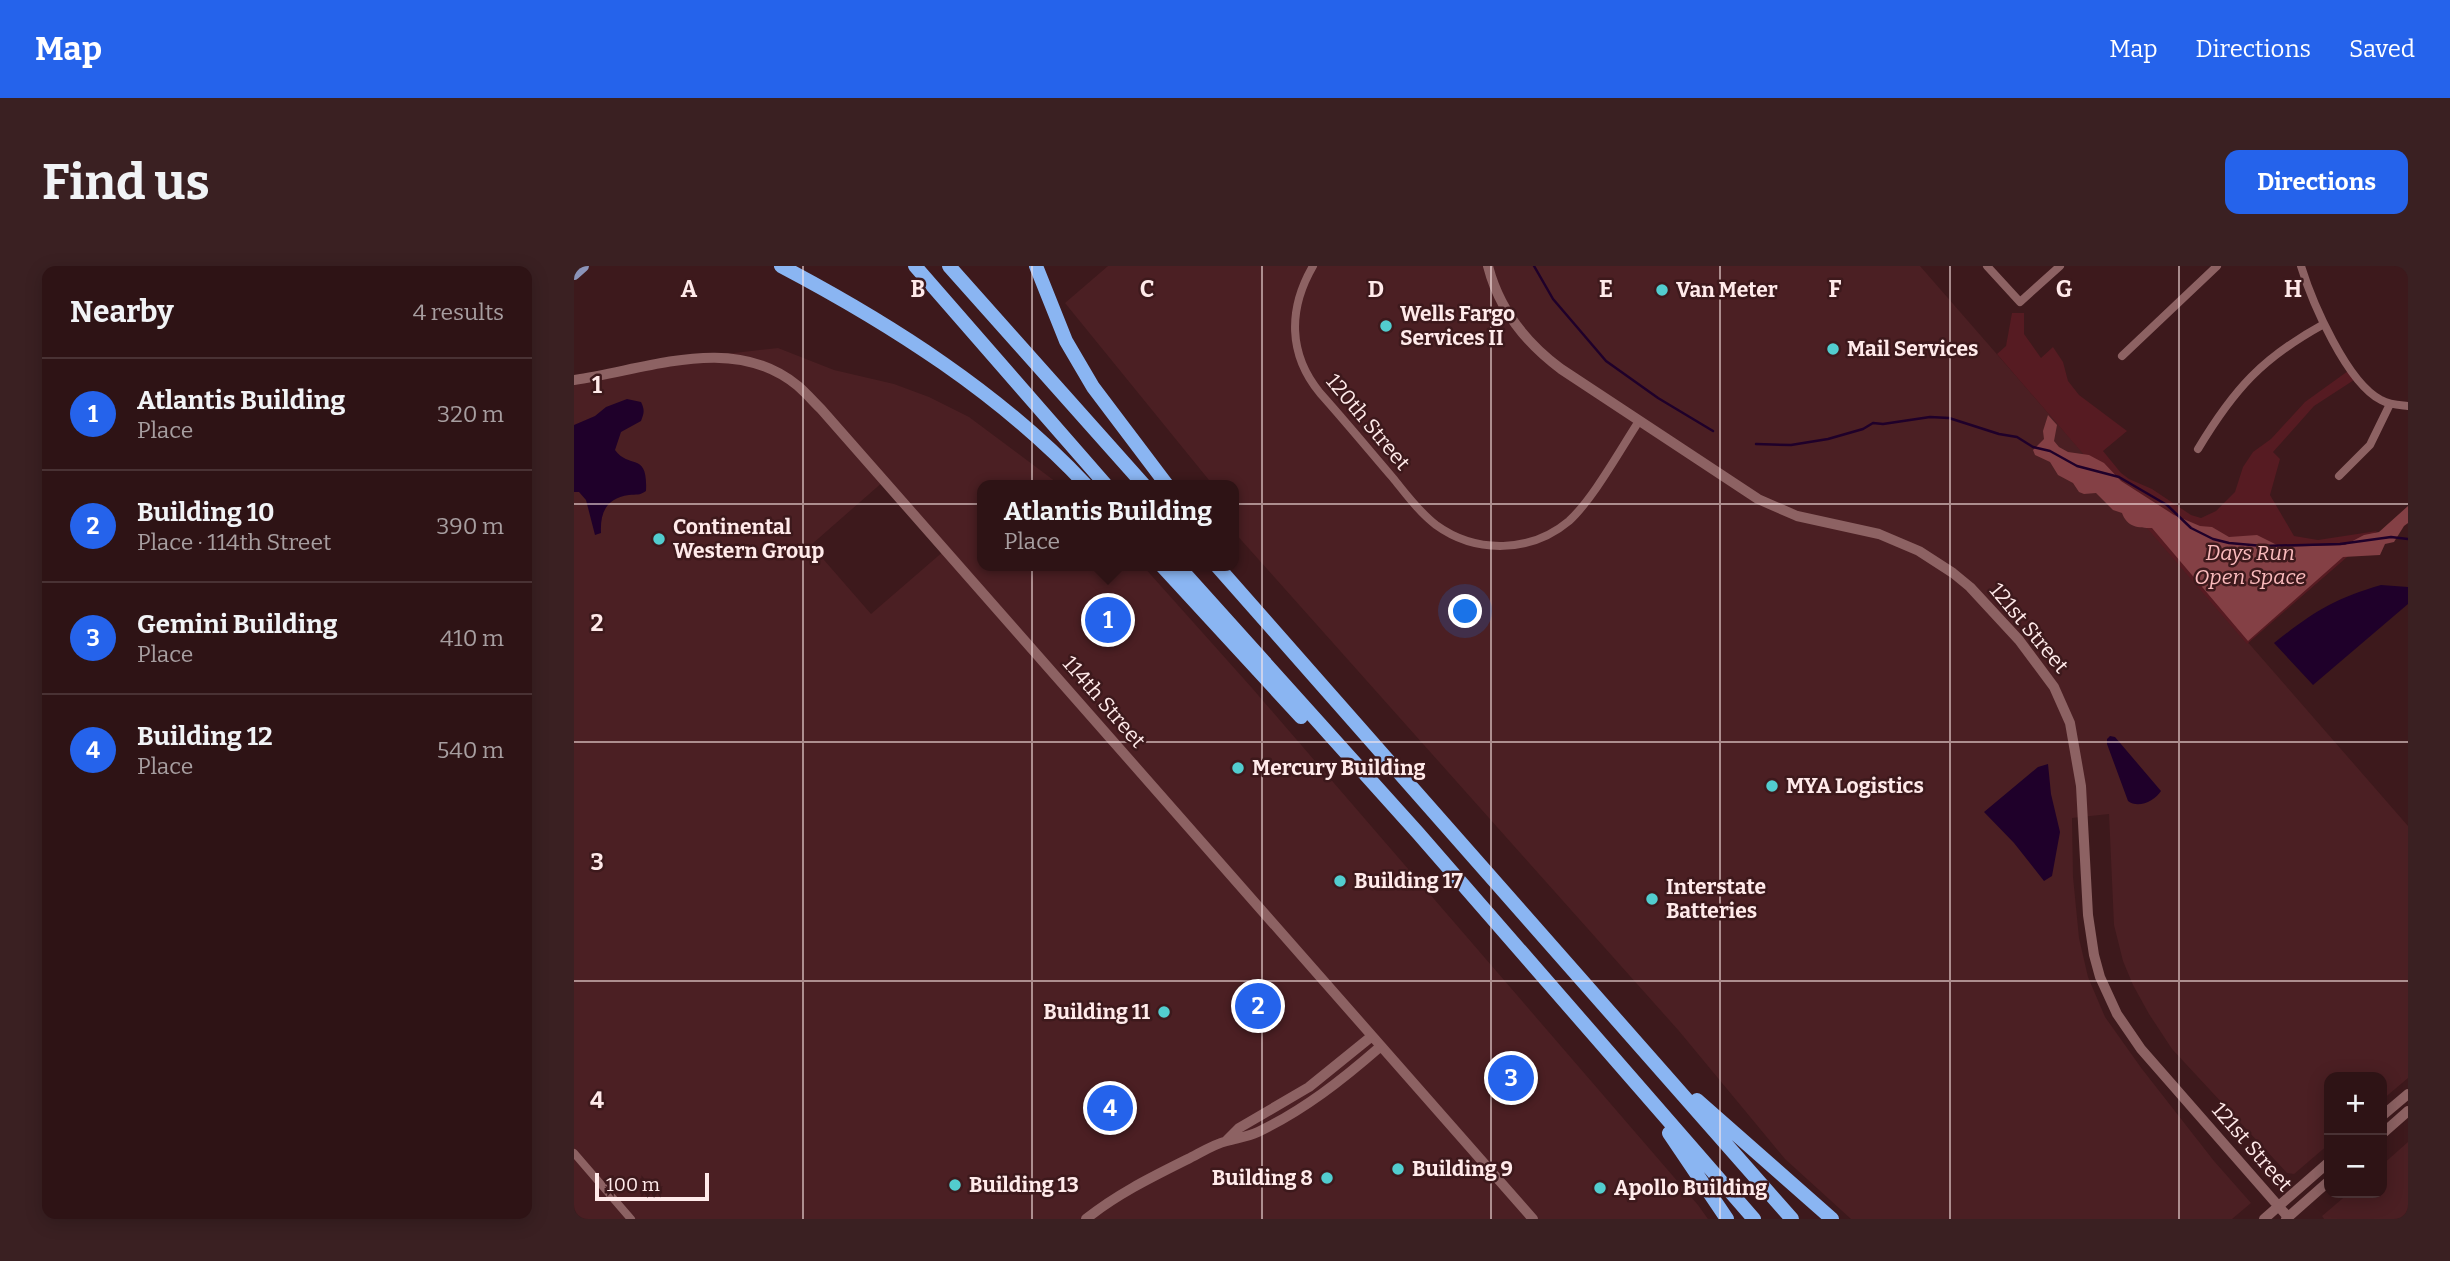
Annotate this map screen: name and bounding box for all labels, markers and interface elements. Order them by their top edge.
text: Map [35,29,102,69]
text: Map [2109,35,2158,63]
text: Directions [2196,35,2311,63]
text: Saved [2349,35,2415,63]
button: Directions [2225,150,2408,214]
text: Find us [42,153,210,212]
text: A [681,275,698,303]
text: B [911,275,925,303]
text: C [1140,275,1154,303]
text: D [1368,275,1384,303]
text: E [1599,275,1613,303]
text: F [1829,275,1842,303]
text: G [2056,275,2073,303]
text: H [2284,275,2302,303]
place label: Van Meter [1676,277,1778,303]
marker: Van Meter [1654,282,1670,298]
text: Nearby [70,294,174,330]
text: 4 results [413,298,504,326]
place label: Wells Fargo Services II [1400,301,1515,351]
marker: Wells Fargo Services II [1378,318,1394,334]
place label: Mail Services [1847,336,1978,362]
marker: Mail Services [1825,341,1841,357]
street label: 120th Street [1320,369,1416,476]
text: 1 [592,371,602,399]
text: Atlantis Building [137,385,345,416]
text: 1 [88,400,98,428]
text: 320 m [437,400,504,428]
text: Place [137,416,193,444]
popup [977,480,1239,571]
text: Atlantis Building [1004,496,1212,527]
text: Building 10 [137,497,274,528]
text: 2 [87,512,99,540]
text: 390 m [436,512,504,540]
place label: Continental Western Group [673,514,824,564]
text: Place [1004,527,1060,555]
text: Place · 114th Street [137,528,331,556]
marker: Continental Western Group [651,531,667,547]
park label: Days Run Open Space [2194,540,2306,590]
street label: 121st Street [1984,578,2074,679]
pin: 1 [1085,594,1131,646]
your location [1448,594,1482,628]
text: Gemini Building [137,609,338,640]
text: 2 [591,609,604,637]
text: 3 [86,624,100,652]
text: 410 m [440,624,504,652]
text: Place [137,640,193,668]
street label: 114th Street [1057,651,1151,754]
text: Building 12 [137,721,273,752]
text: 4 [86,736,100,764]
text: 540 m [437,736,504,764]
text: Place [137,752,193,780]
place label: Mercury Building [1252,755,1426,781]
marker: Mercury Building [1230,760,1246,776]
place label: MYA Logistics [1786,773,1924,799]
marker: MYA Logistics [1764,778,1780,794]
text: 3 [590,848,604,876]
place label: Building 17 [1354,868,1463,894]
marker: Building 17 [1332,873,1348,889]
place label: Interstate Batteries [1666,874,1766,924]
marker: Interstate Batteries [1644,891,1660,907]
pin: 2 [1235,980,1281,1032]
place label: Building 11 [1043,999,1150,1025]
marker: Building 11 [1156,1004,1172,1020]
pin: 3 [1488,1052,1534,1104]
map controls [2324,1072,2387,1198]
button: + [2324,1072,2387,1135]
pin: 4 [1087,1082,1133,1134]
text: 4 [590,1086,604,1114]
street label: 121st Street [2206,1097,2298,1197]
button: − [2324,1135,2387,1198]
place label: Building 9 [1412,1156,1513,1182]
marker: Building 9 [1390,1161,1406,1177]
place label: Building 8 [1212,1165,1313,1191]
scale bar [595,1170,709,1202]
marker: Building 8 [1319,1170,1335,1186]
place label: Building 13 [969,1172,1079,1198]
text: 100 m [606,1173,660,1196]
place label: Apollo Building [1614,1175,1767,1201]
marker: Building 13 [947,1177,963,1193]
marker: Apollo Building [1592,1180,1608,1196]

